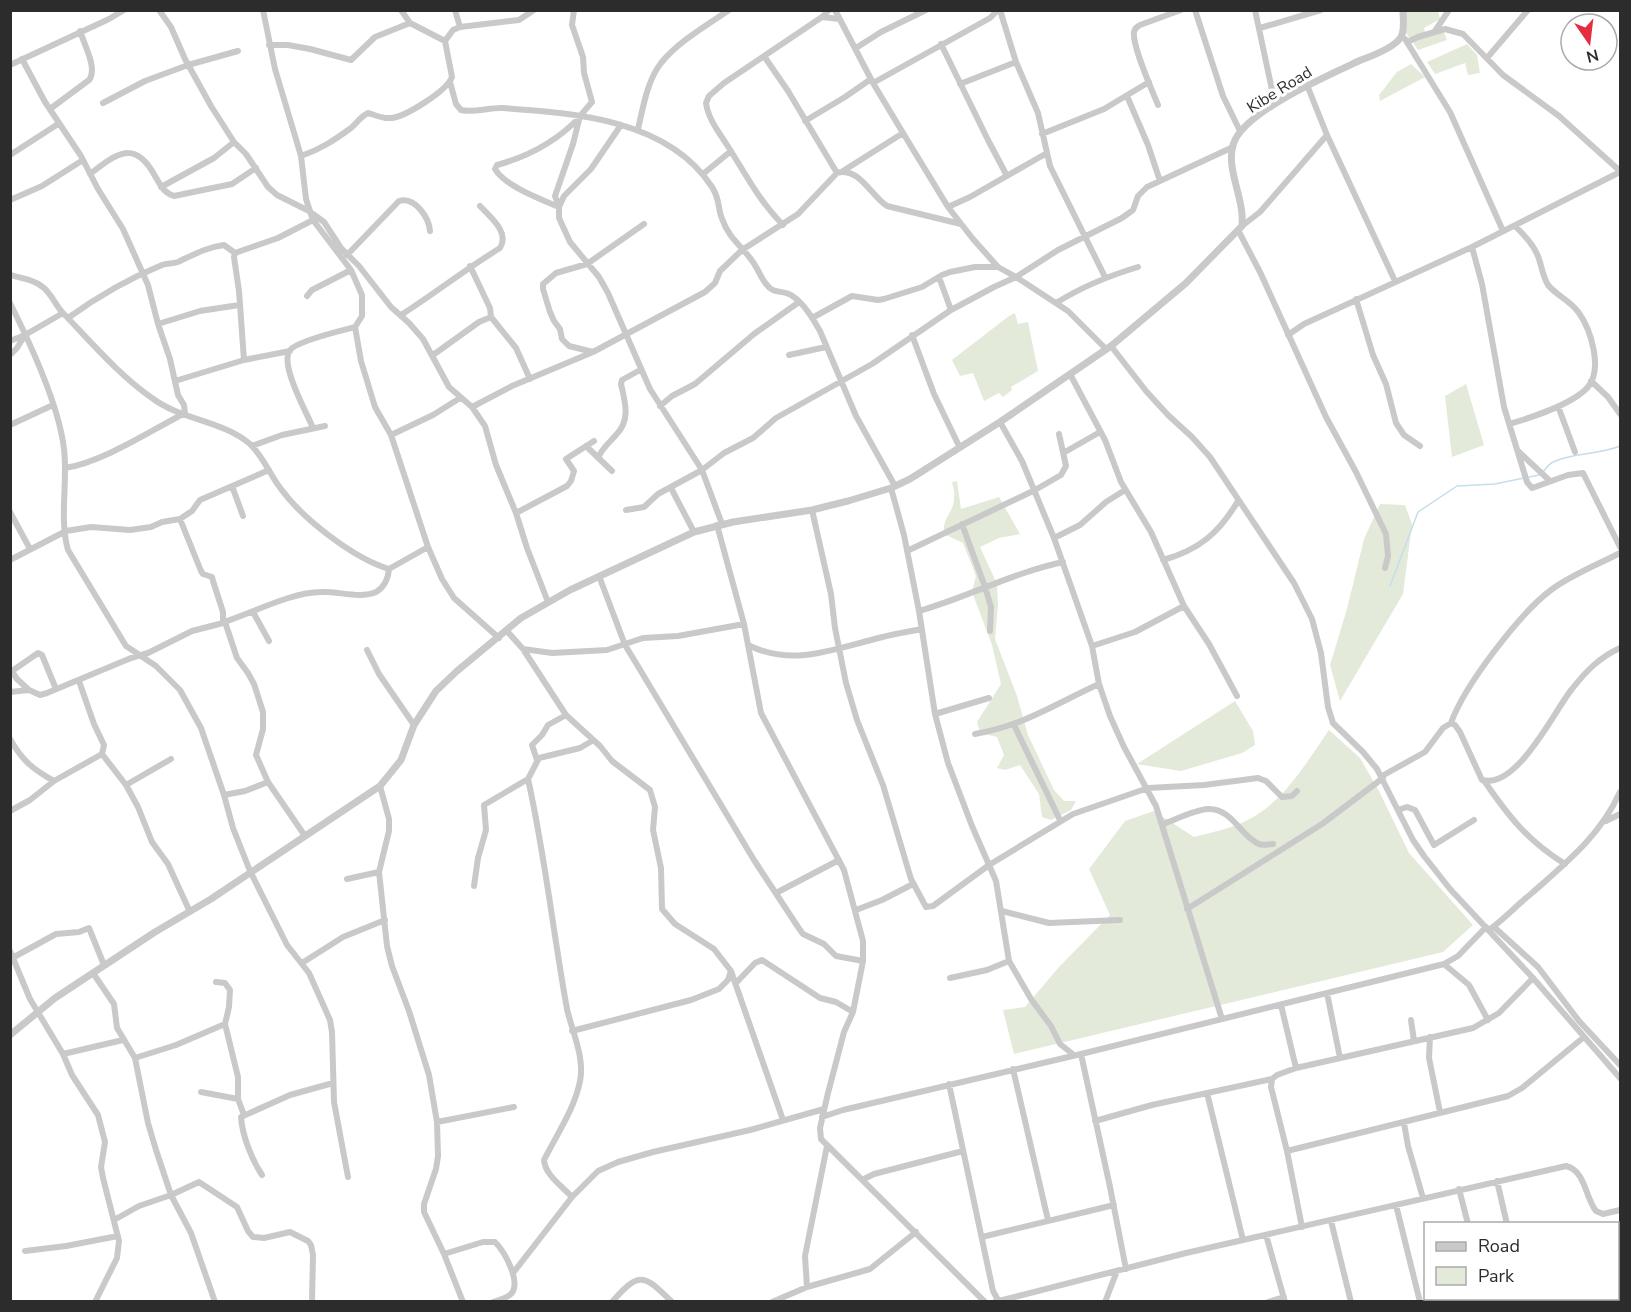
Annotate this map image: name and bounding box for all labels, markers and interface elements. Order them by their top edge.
north arrow [1559,12,1619,72]
text: N [1584,43,1601,68]
street label: Kibe Road [1243,61,1316,118]
legend [1424,1222,1619,1300]
text: Road [1478,1234,1520,1258]
text: Park [1478,1264,1515,1288]

